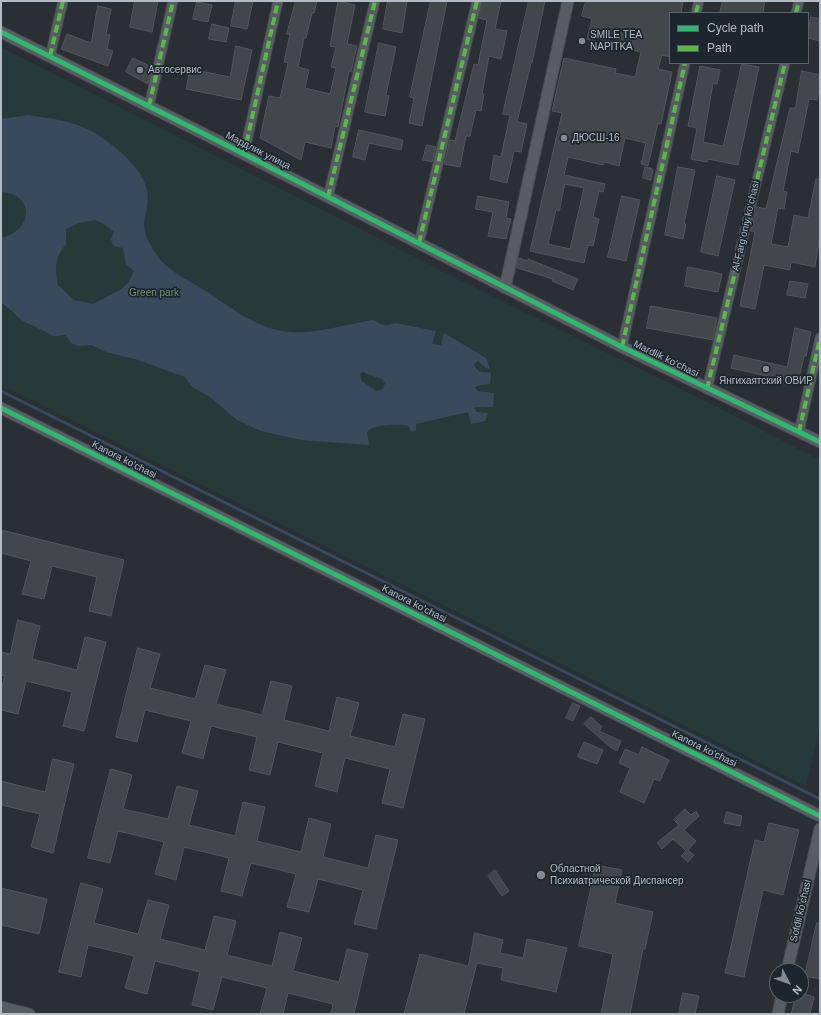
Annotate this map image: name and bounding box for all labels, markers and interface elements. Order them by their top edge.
legend [669,12,809,64]
text: Cycle path [707,21,764,35]
place label: SMILE TEA NAPITKA [590,29,642,52]
marker: SMILE TEA NAPITKA [577,36,587,46]
text: Path [707,41,732,55]
place label: Автосервис [148,64,202,76]
marker: Автосервис [135,65,145,75]
street label: Мардлик улица [224,129,292,173]
place label: ДЮСШ-16 [572,132,620,144]
marker: ДЮСШ-16 [559,133,569,143]
street label: Al-Farg‘oniy ko‘chasi [730,180,762,272]
park label: Green park [129,287,179,299]
street label: Mardlik ko‘chasi [631,338,701,380]
marker: Янгихаятский ОВИР [761,364,771,374]
place label: Янгихаятский ОВИР [719,375,813,387]
street label: Kanora ko'chasi [90,439,158,481]
street label: Kanora ko'chasi [380,583,448,625]
street label: Kanora ko'chasi [670,728,738,770]
place label: Областной Психиатрической Диспансер [550,863,684,886]
marker: Областной Психиатрической Диспансер [535,869,547,881]
street label: Sofdil ko'chasi [788,879,814,943]
north arrow [769,963,809,1003]
text: N [790,983,804,997]

